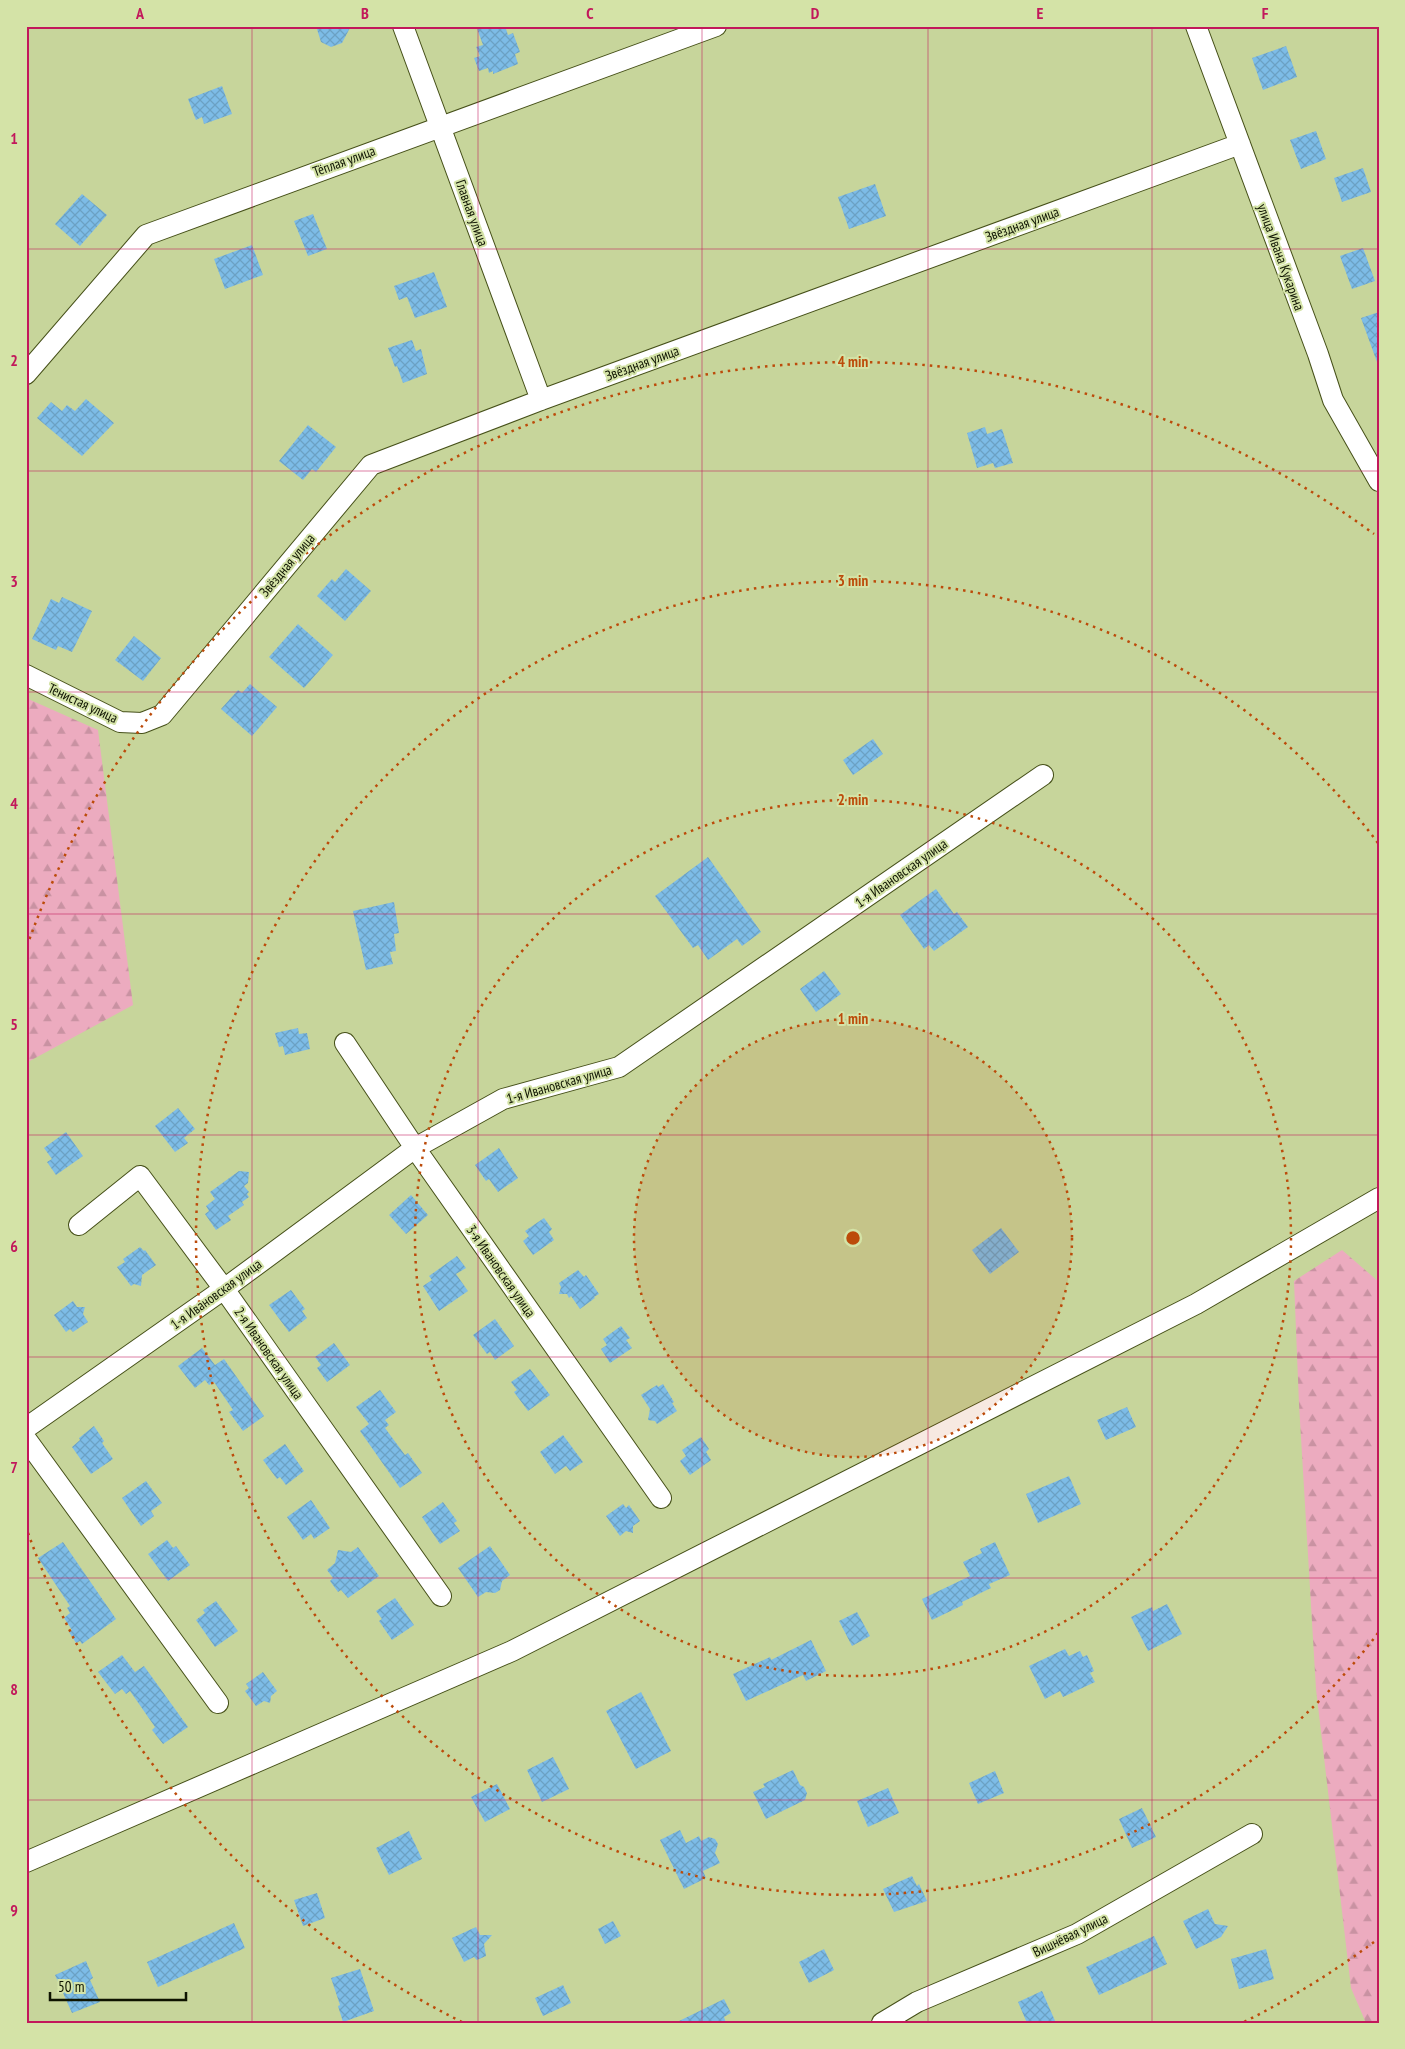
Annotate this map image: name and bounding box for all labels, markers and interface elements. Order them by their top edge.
text: A [135,3,145,23]
text: B [361,3,369,23]
text: C [586,3,594,23]
text: D [811,3,820,23]
text: E [1037,3,1044,23]
text: F [1262,3,1269,23]
text: 1 [10,128,18,148]
street label: Тёплая улица [310,141,378,181]
street label: Главная улица [452,177,492,249]
street label: улица Ивана Кукарина [1253,201,1309,313]
street label: Звёздная улица [983,202,1061,246]
street label: Звёздная улица [603,341,681,385]
text: 2 [10,350,18,370]
text: 4 min [838,352,868,371]
street label: Звёздная улица [255,530,319,600]
text: 3 [10,571,18,591]
text: 3 min [838,571,868,590]
street label: Тенистая улица [45,679,121,727]
text: 2 min [838,790,868,809]
text: 4 [10,793,18,813]
street label: 1-я Ивановская улица [851,835,951,911]
text: 1 min [838,1009,868,1028]
text: 5 [10,1014,18,1034]
street label: 1-я Ивановская улица [504,1060,614,1108]
street label: 3-я Ивановская улица [463,1221,539,1321]
centre of rings [844,1229,862,1247]
text: 6 [10,1236,18,1256]
street label: 1-я Ивановская улица [167,1255,265,1333]
street label: 2-я Ивановская улица [231,1303,307,1403]
text: 7 [10,1457,18,1477]
text: 8 [10,1679,18,1699]
text: 9 [10,1900,18,1920]
street label: Вишнёвая улица [1030,1909,1110,1961]
scale bar [50,1969,186,2001]
text: 50 m [58,1977,84,1996]

